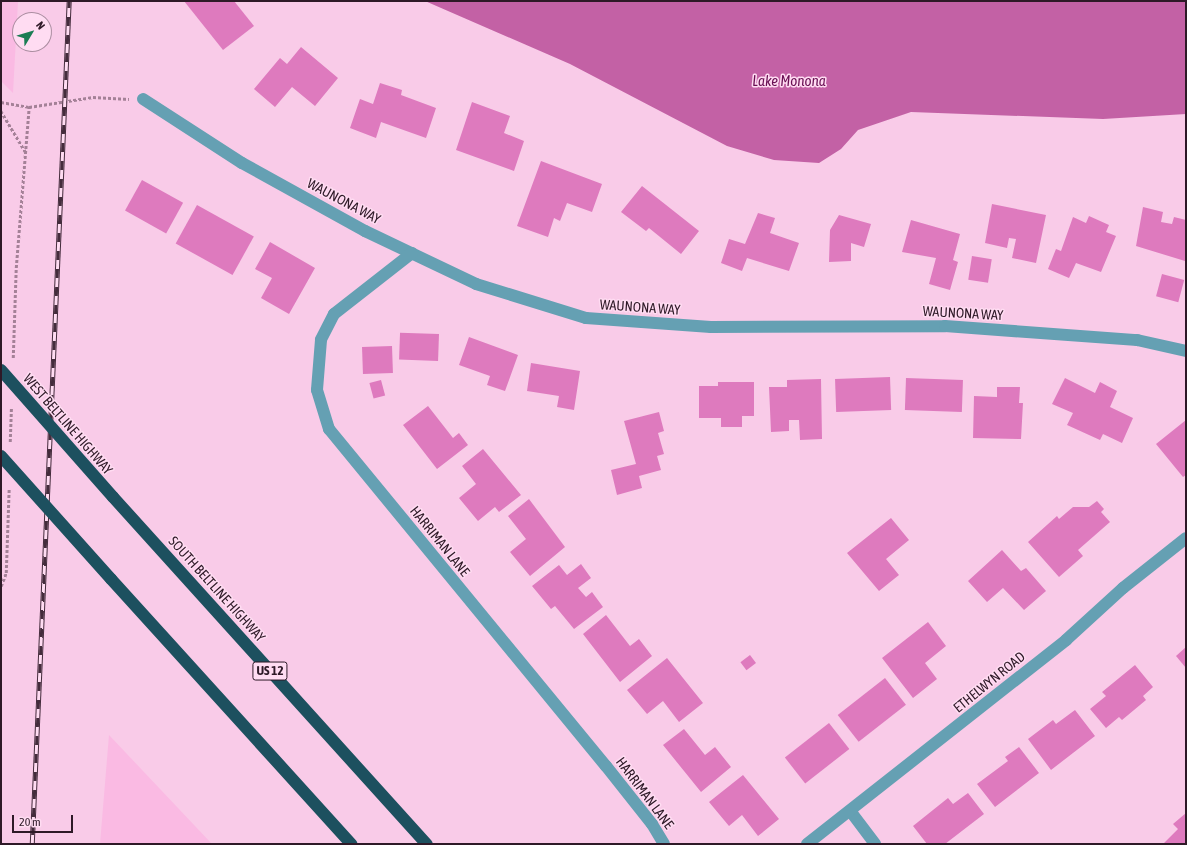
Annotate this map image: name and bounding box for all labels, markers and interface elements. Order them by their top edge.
north arrow [12,12,52,52]
text: N [34,19,47,31]
water label: Lake Monona [752,72,826,90]
street label: WAUNONA WAY [304,175,384,227]
street label: WAUNONA WAY [599,296,681,318]
street label: WAUNONA WAY [922,302,1004,324]
street label: WEST BELTLINE HIGHWAY [20,370,116,478]
street label: HARRIMAN LANE [407,502,473,580]
street label: SOUTH BELTLINE HIGHWAY [165,533,269,645]
street label: ETHELWYN ROAD [950,648,1028,716]
road number: US 12 [252,660,288,682]
street label: HARRIMAN LANE [613,754,677,832]
scale bar [14,807,75,833]
text: 20 m [19,815,41,829]

